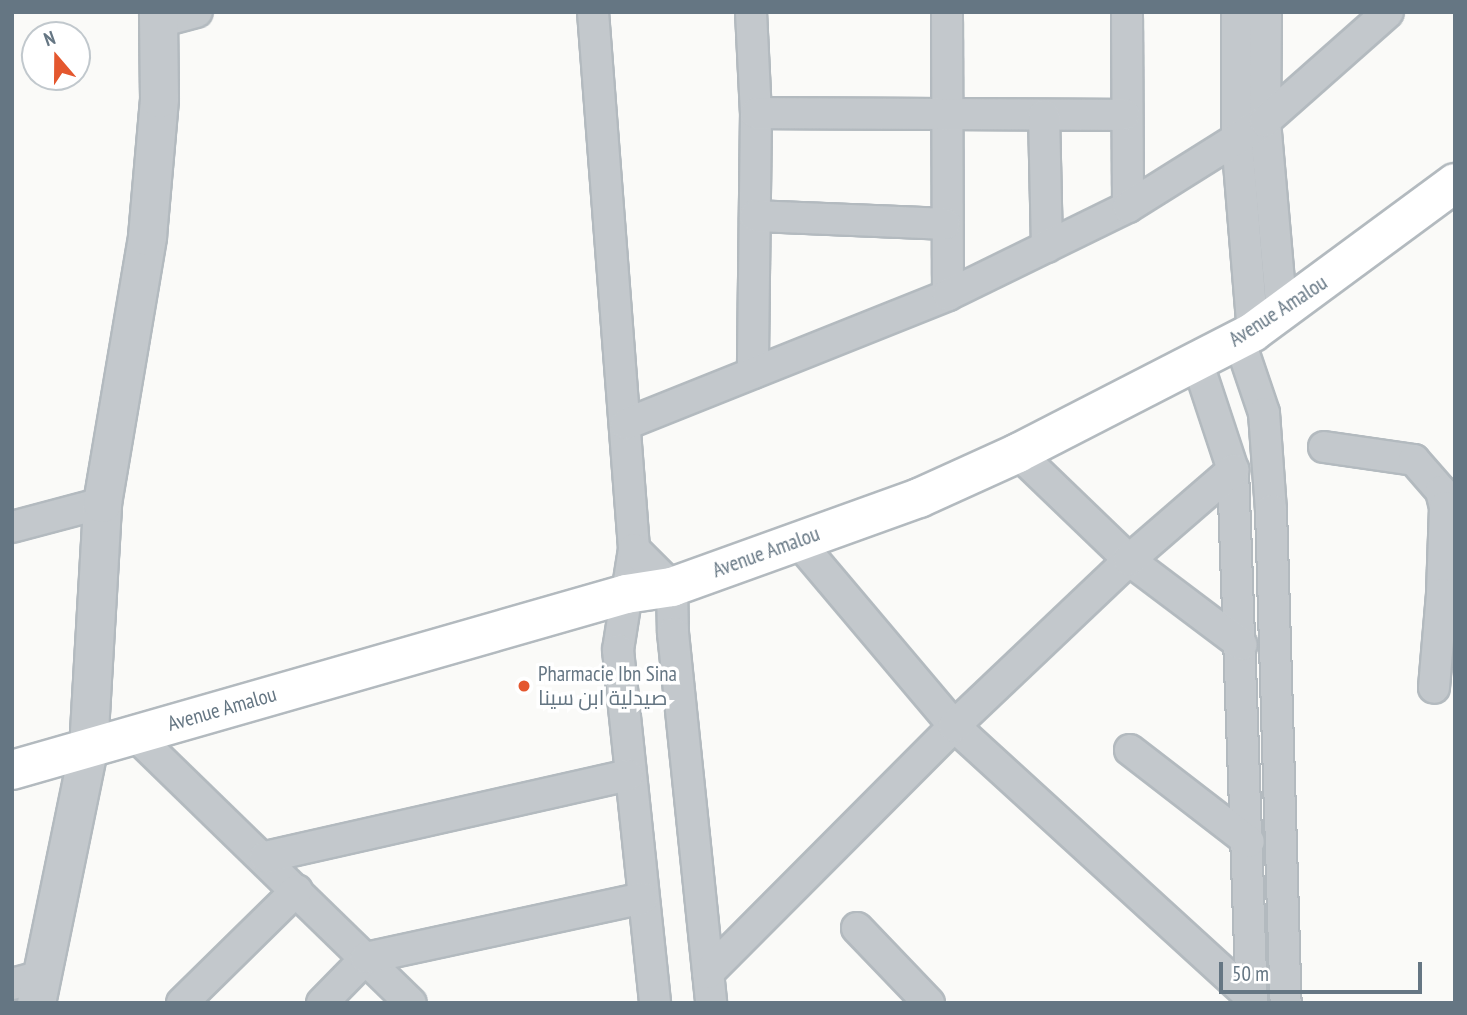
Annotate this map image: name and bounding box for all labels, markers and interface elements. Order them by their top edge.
north arrow [21,21,91,91]
text: N [41,25,58,51]
street label: Avenue Amalou [1224,270,1332,352]
street label: Avenue Amalou [709,521,823,583]
place label: Pharmacie Ibn Sina صيدلية ابن سينا [538,661,677,711]
marker: Pharmacie Ibn Sina صيدلية ابن سينا [516,678,532,694]
street label: Avenue Amalou [164,681,280,737]
scale bar [1222,948,1425,992]
text: 50 m [1232,960,1269,987]

